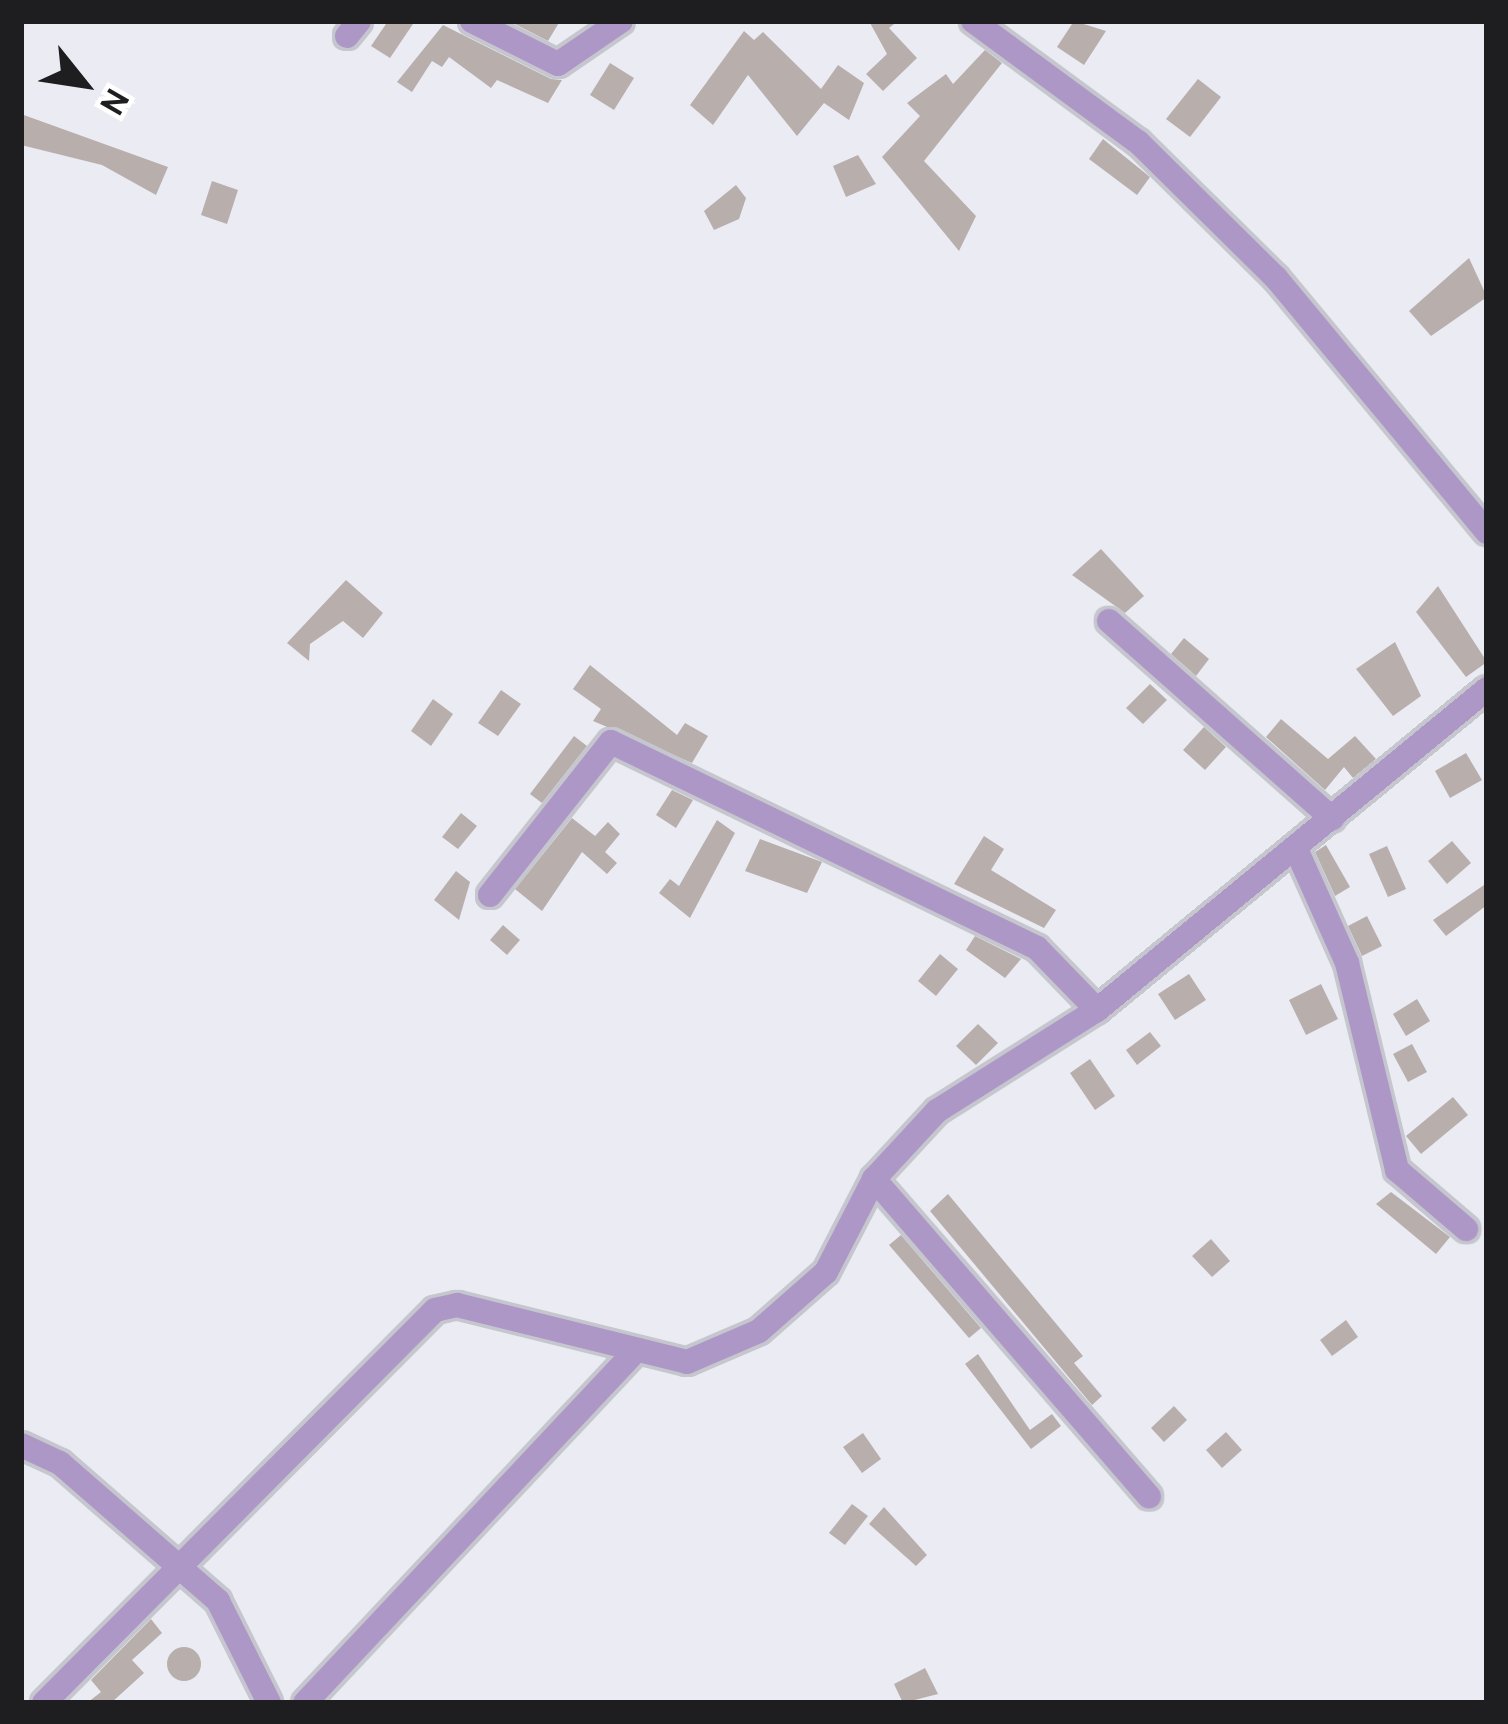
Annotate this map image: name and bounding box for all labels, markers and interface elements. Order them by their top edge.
north arrow [24,24,144,144]
text: N [92,82,138,122]

